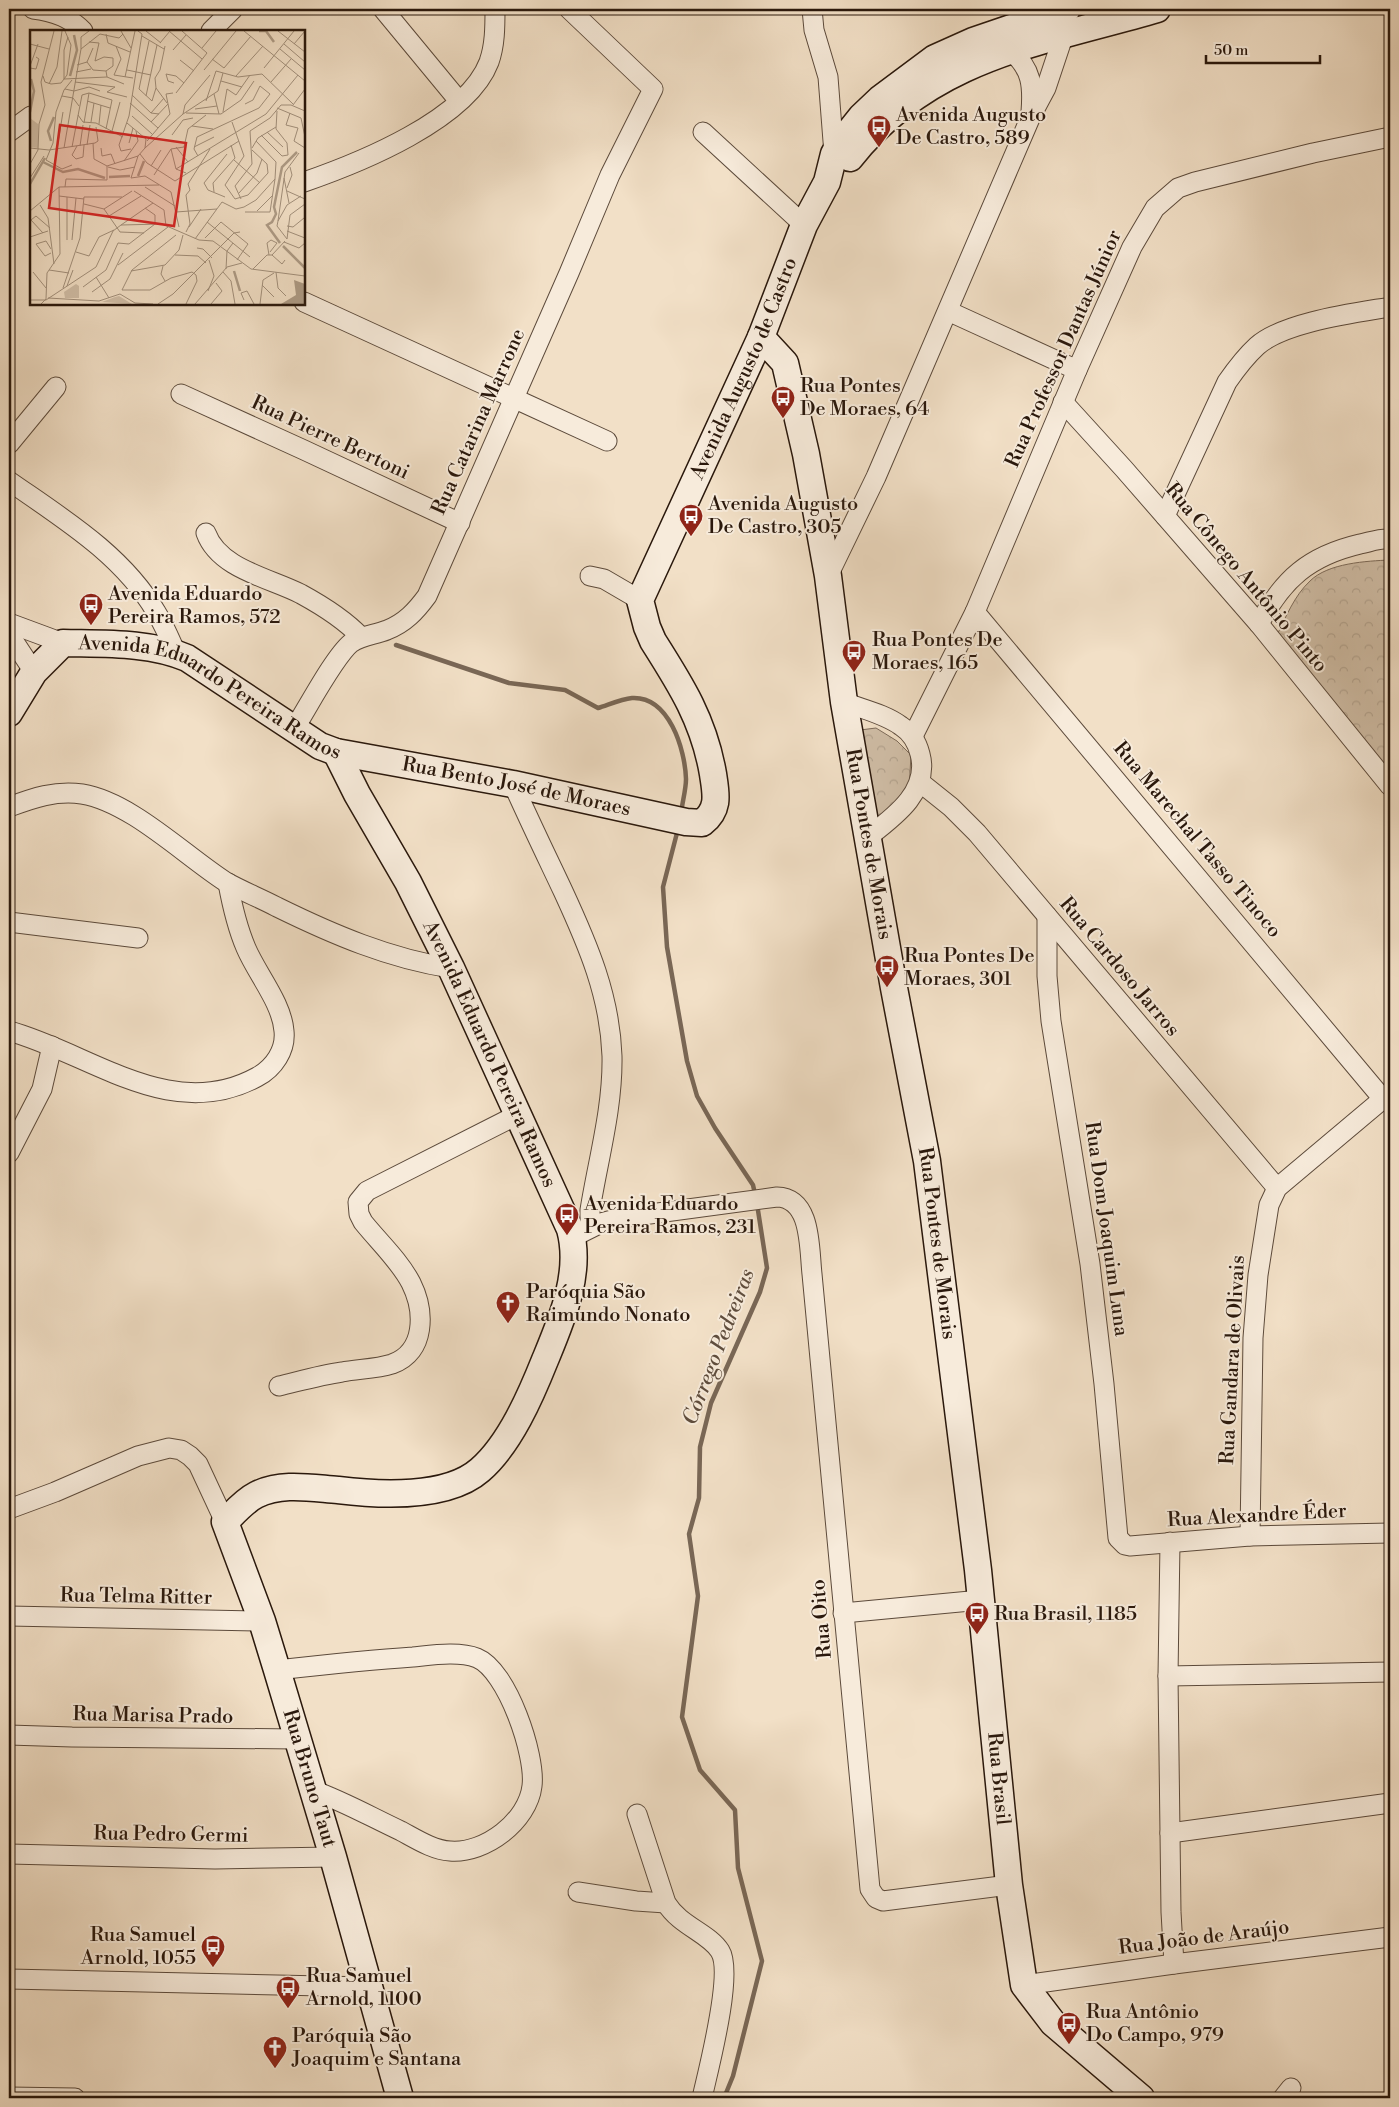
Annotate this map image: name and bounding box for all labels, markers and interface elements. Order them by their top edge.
inset map [30,30,305,305]
scale bar [1206,32,1320,64]
text: 50 m [1214,41,1248,60]
place label: Avenida Augusto De Castro, 589 [895,103,1046,151]
bus stop icon: Avenida Augusto De Castro, 589 [866,114,892,148]
street label: Rua Professor Dantas Júnior [1000,226,1128,472]
street label: Avenida Augusto de Castro [684,254,803,484]
street label: Rua Catarina Marrone [427,325,531,519]
place label: Rua Pontes De Moraes, 64 [800,374,929,422]
bus stop icon: Rua Pontes De Moraes, 64 [770,385,796,419]
street label: Rua Pierre Bertoni [247,390,413,486]
street label: Rua Cônego Antônio Pinto [1159,478,1333,678]
place label: Avenida Augusto De Castro, 305 [707,492,858,540]
bus stop icon: Avenida Augusto De Castro, 305 [678,503,704,537]
place label: Avenida Eduardo Pereira Ramos, 572 [107,582,281,630]
bus stop icon: Avenida Eduardo Pereira Ramos, 572 [78,592,104,626]
place label: Rua Pontes De Moraes, 165 [872,628,1002,676]
street label: Avenida Eduardo Pereira Ramos [77,631,344,765]
bus stop icon: Rua Pontes De Moraes, 165 [841,639,867,673]
street label: Rua Marechal Tasso Tinoco [1107,737,1287,943]
street label: Rua Pontes de Morais [840,747,898,942]
street label: Rua Bento José de Moraes [400,752,633,822]
street label: Rua Cardoso Jarros [1053,892,1185,1042]
street label: Avenida Eduardo Pereira Ramos [416,916,562,1191]
place label: Rua Pontes De Moraes, 301 [904,944,1034,992]
bus stop icon: Rua Pontes De Moraes, 301 [874,954,900,988]
street label: Rua Dom Joaquim Luna [1079,1120,1134,1339]
street label: Rua Pontes de Morais [912,1145,962,1341]
place label: Avenida Eduardo Pereira Ramos, 231 [583,1192,756,1240]
bus stop icon: Avenida Eduardo Pereira Ramos, 231 [554,1202,580,1236]
street label: Rua Gandara de Olivais [1215,1255,1251,1465]
water label: Córrego Pedreiras [677,1265,761,1429]
place label: Paróquia São Raimundo Nonato [526,1280,691,1328]
church icon: Paróquia São Raimundo Nonato [495,1290,521,1324]
street label: Rua Alexandre Éder [1167,1498,1348,1533]
street label: Rua Oito [806,1578,838,1660]
street label: Rua Telma Ritter [60,1583,213,1611]
bus stop icon: Rua Brasil, 1185 [964,1601,990,1635]
place label: Rua Brasil, 1185 [994,1602,1137,1627]
street label: Rua Marisa Prado [72,1702,234,1730]
street label: Rua Bruno Taut [277,1706,342,1850]
street label: Rua Brasil [982,1731,1016,1826]
street label: Rua Pedro Germi [93,1821,249,1849]
street label: Rua João de Araújo [1117,1915,1291,1961]
place label: Rua Samuel Arnold, 1055 [80,1923,196,1971]
bus stop icon: Rua Samuel Arnold, 1055 [200,1934,226,1968]
place label: Rua Samuel Arnold, 1100 [305,1964,422,2012]
bus stop icon: Rua Samuel Arnold, 1100 [275,1975,301,2009]
place label: Rua Antônio Do Campo, 979 [1086,2000,1224,2048]
bus stop icon: Rua Antônio Do Campo, 979 [1056,2011,1082,2045]
place label: Paróquia São Joaquim e Santana [291,2024,462,2072]
church icon: Paróquia São Joaquim e Santana [262,2035,288,2069]

